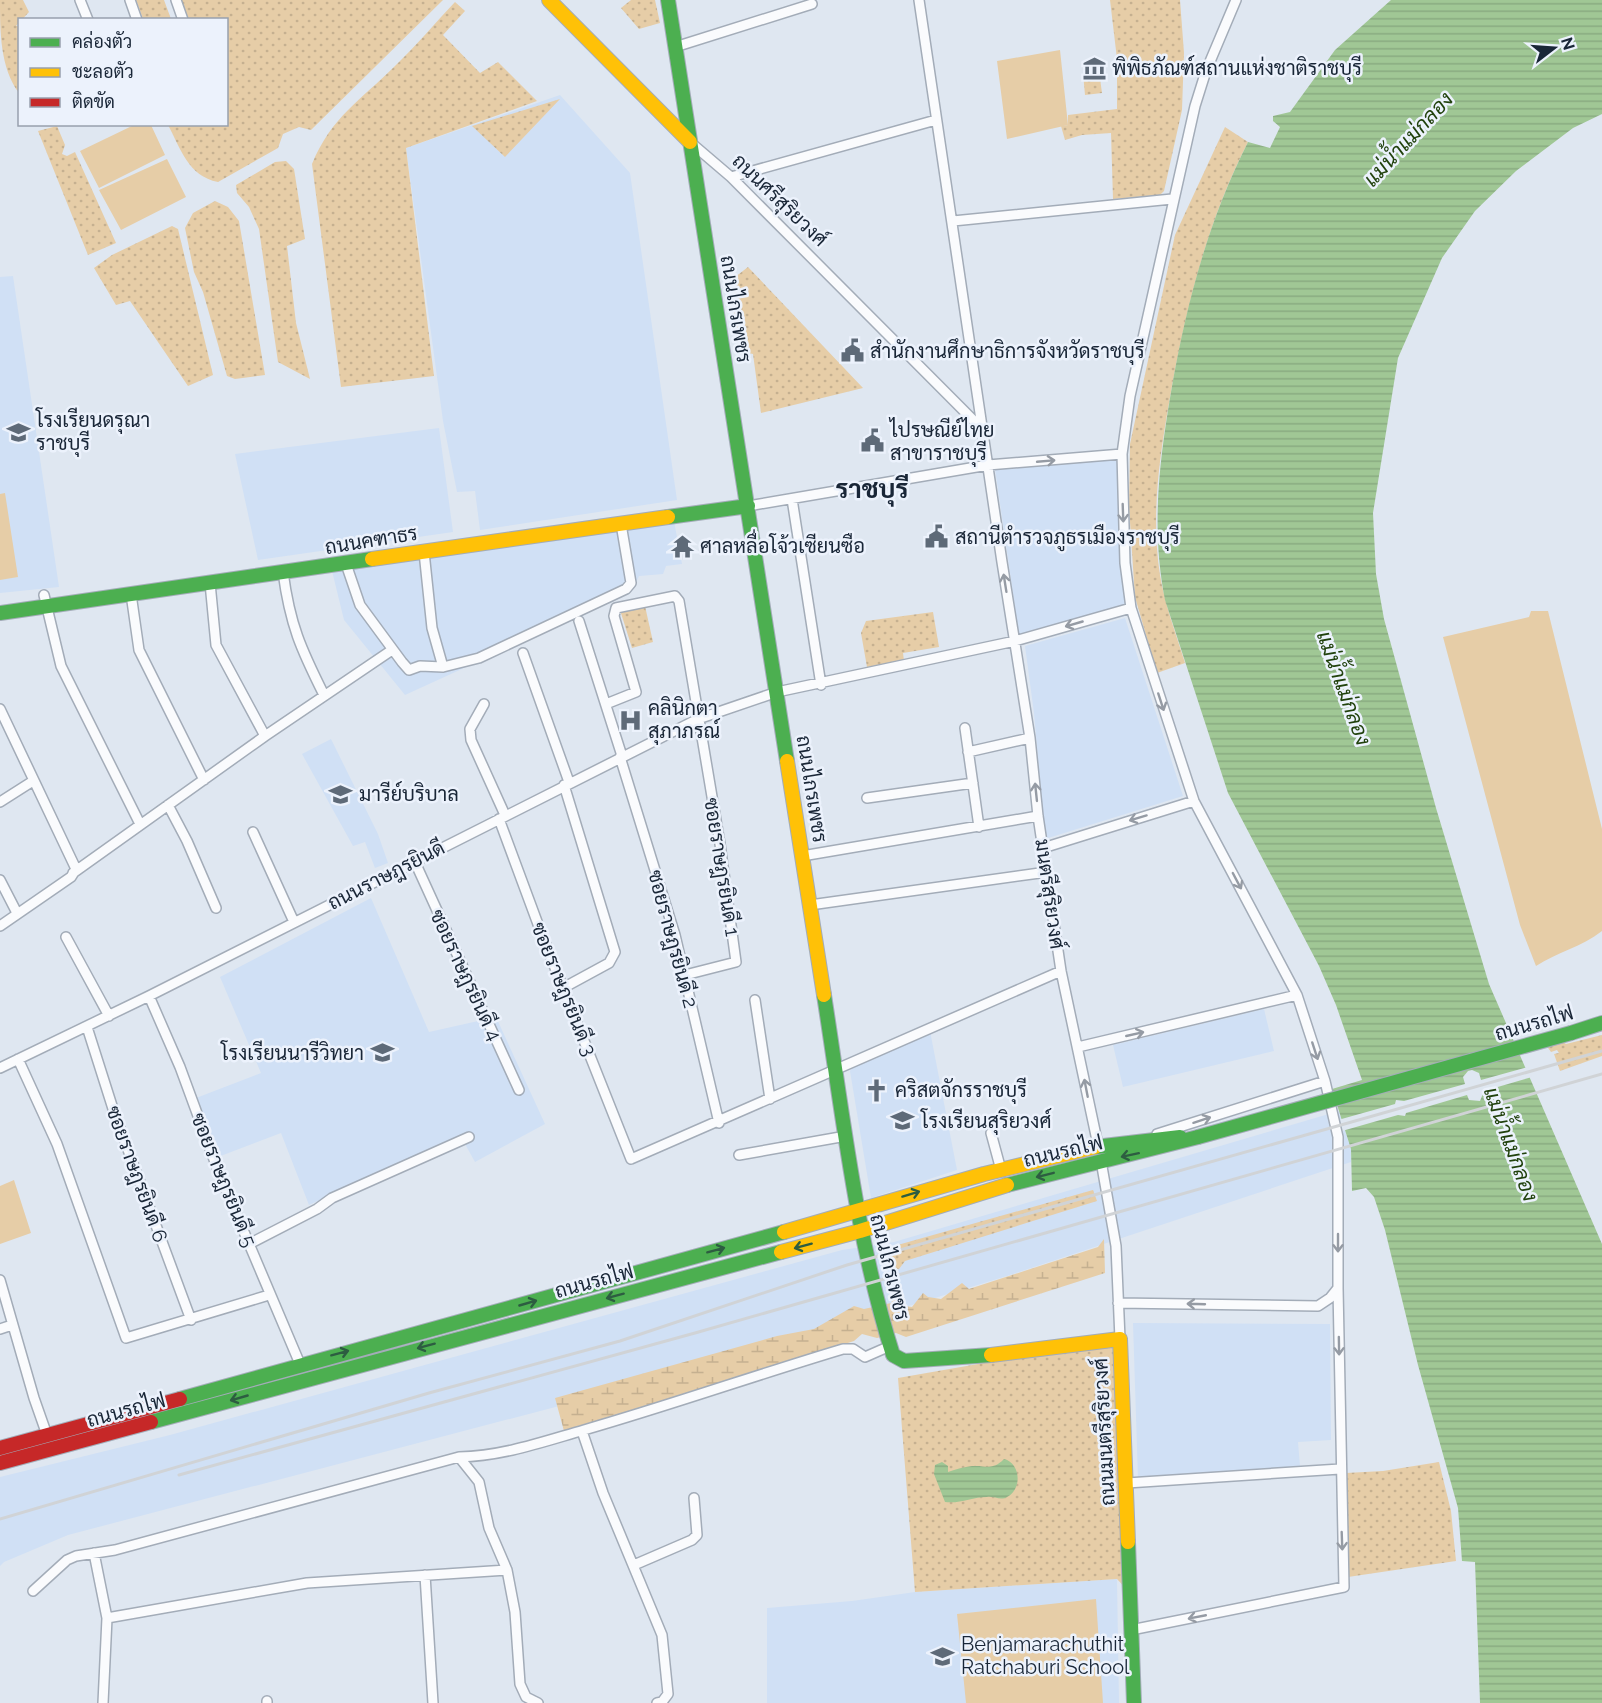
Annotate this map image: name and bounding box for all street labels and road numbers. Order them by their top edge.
street label: ถนนศรีสุริยวงศ์ [726,147,834,253]
street label: ถนนไกรเพชร [716,253,757,364]
street label: ถนนคฑาธร [323,521,419,559]
street label: ถนนไกรเพชร [792,733,833,844]
street label: ซอยราษฎรยินดี 1 [697,796,746,939]
street label: ถนนราษฎรยินดี [323,834,449,917]
street label: มนตรีสุริยวงศ์ [1028,837,1072,951]
street label: ซอยราษฎรยินดี 2 [641,867,704,1011]
street label: ซอยราษฎรยินดี 4 [423,905,508,1046]
street label: ซอยราษฎรยินดี 3 [524,918,603,1060]
street label: ถนนรถไฟ [1492,999,1576,1046]
street label: ซอยราษฎรยินดี 6 [99,1102,174,1246]
street label: ซอยราษฎรยินดี 5 [184,1109,263,1251]
street label: ถนนรถไฟ [1021,1129,1105,1172]
street label: ถนนไกรเพชร [865,1211,916,1323]
street label: ถนนรถไฟ [552,1258,636,1303]
street label: ถนนมนตรีสุริยวงศ์ [1086,1357,1122,1507]
street label: ถนนรถไฟ [84,1387,168,1432]

